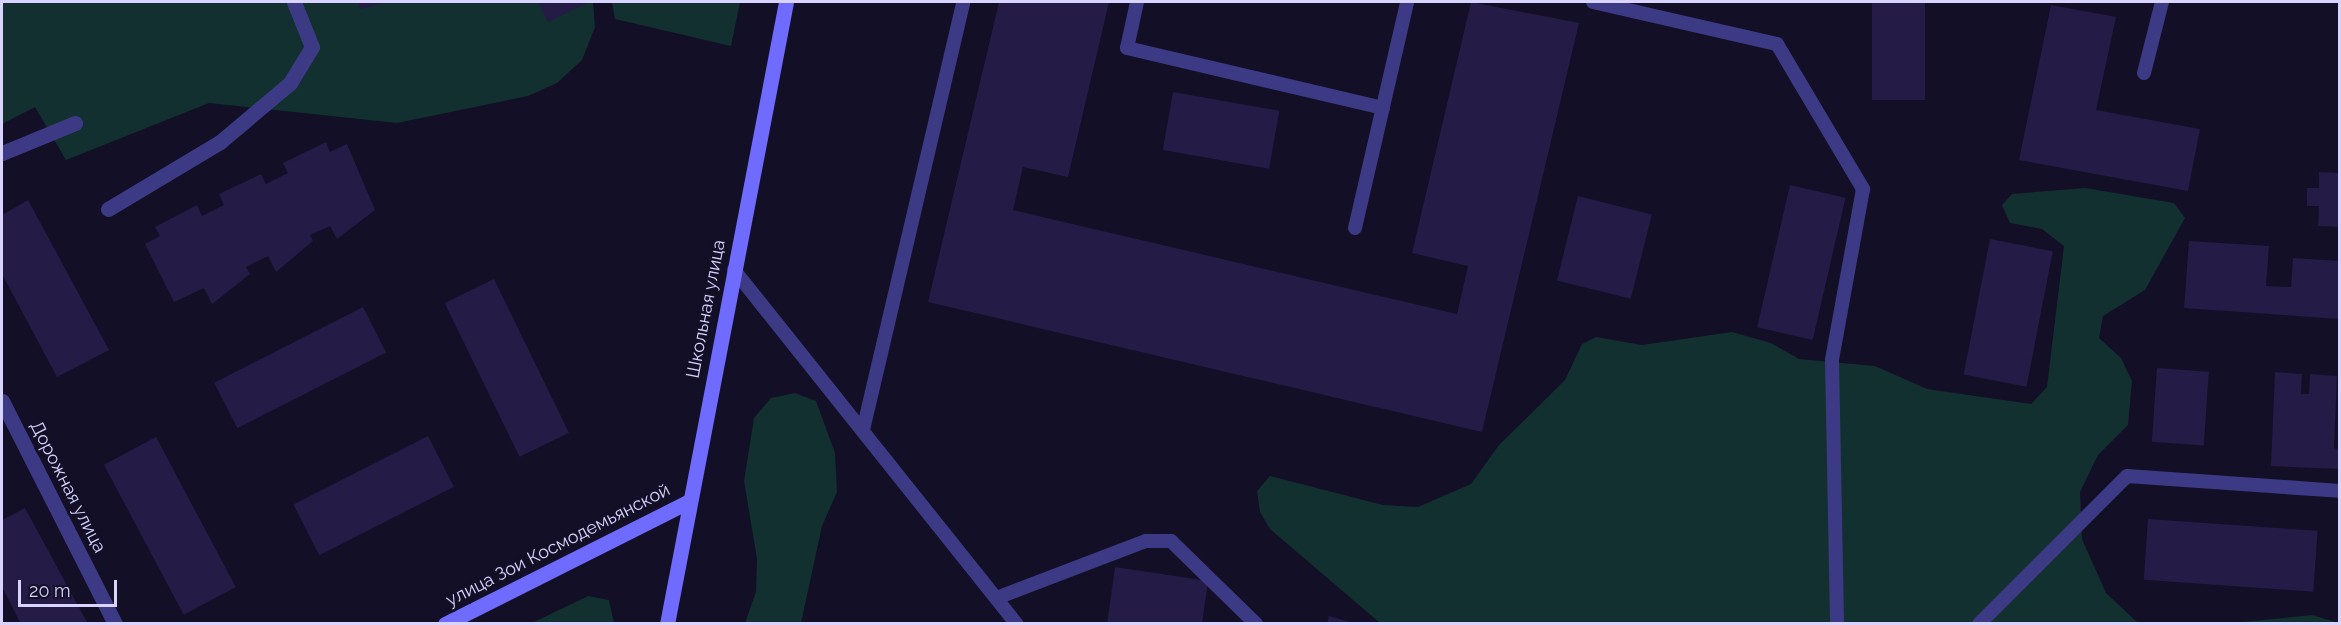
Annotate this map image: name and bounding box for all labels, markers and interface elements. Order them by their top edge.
street label: Школьная улица [682,238,730,380]
street label: Дорожная улица [25,417,111,557]
street label: улица Зои Космодемьянской [442,479,674,611]
scale bar [21,568,120,606]
text: 20 m [29,580,71,601]

